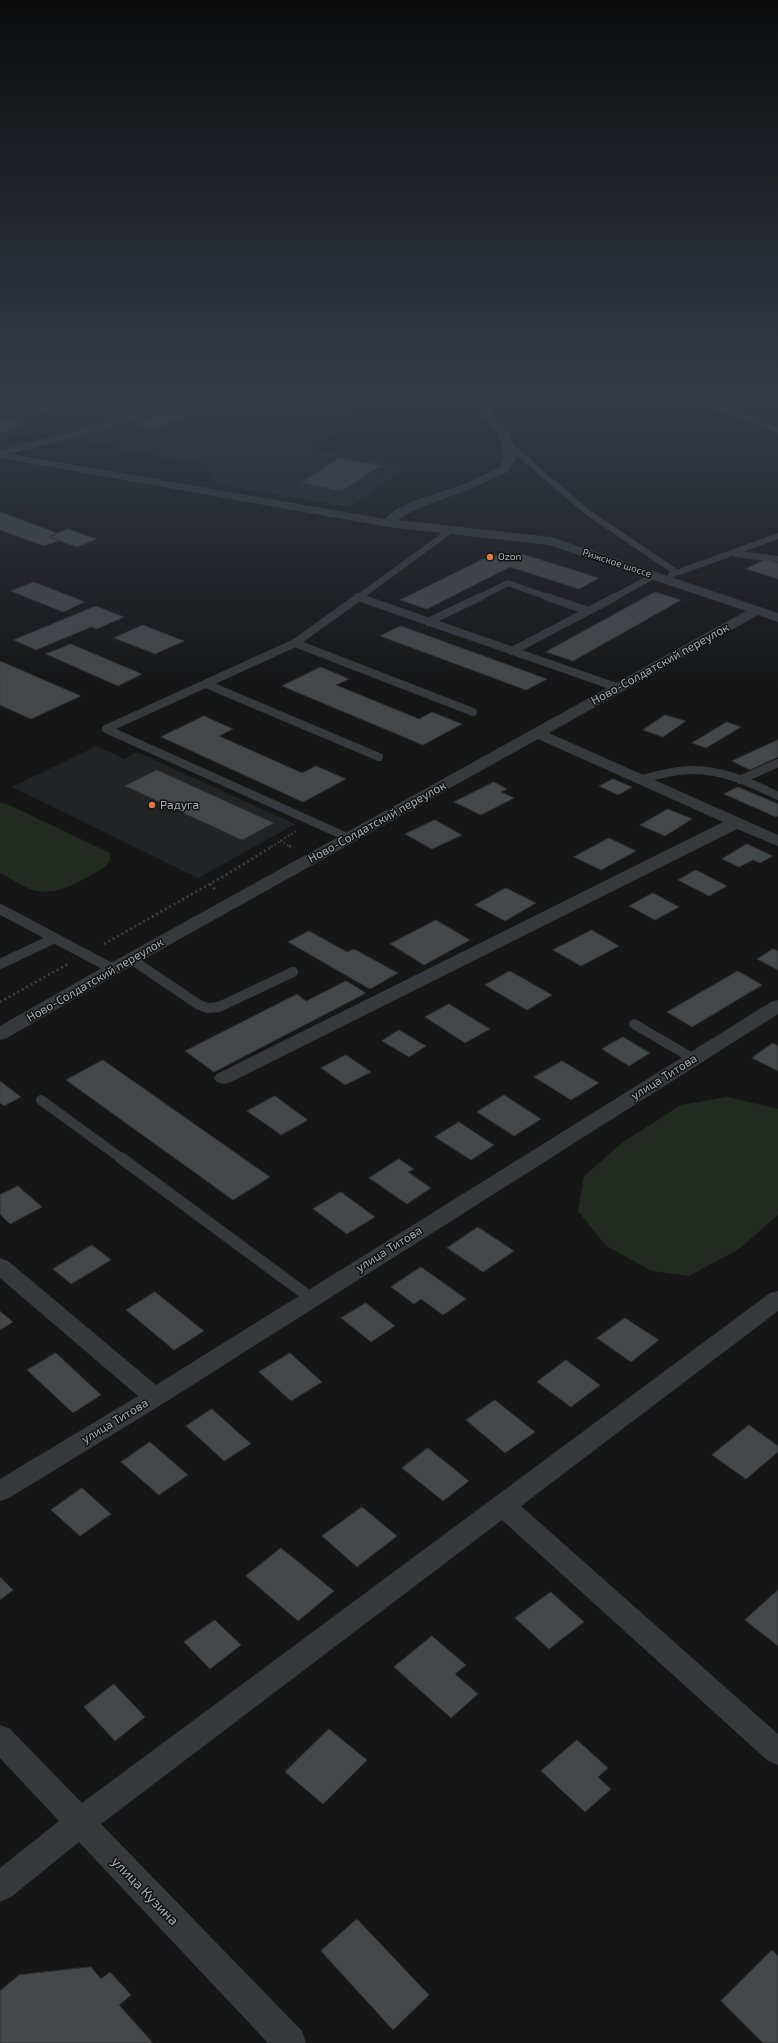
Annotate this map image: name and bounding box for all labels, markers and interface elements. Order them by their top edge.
street label: Рижское шоссе [581,546,653,580]
place label: Ozon [498,551,521,563]
marker: Ozon [485,552,495,562]
street label: Ново-Солдатский переулок [589,620,731,708]
street label: Ново-Солдатский переулок [306,778,448,866]
place label: Радуга [160,798,199,812]
marker: Радуга [147,800,157,810]
street label: Ново-Солдатский переулок [24,935,166,1025]
street label: улица Титова [628,1051,700,1103]
street label: улица Титова [353,1223,425,1275]
street label: улица Титова [79,1395,151,1447]
street label: улица Кузина [108,1853,182,1929]

